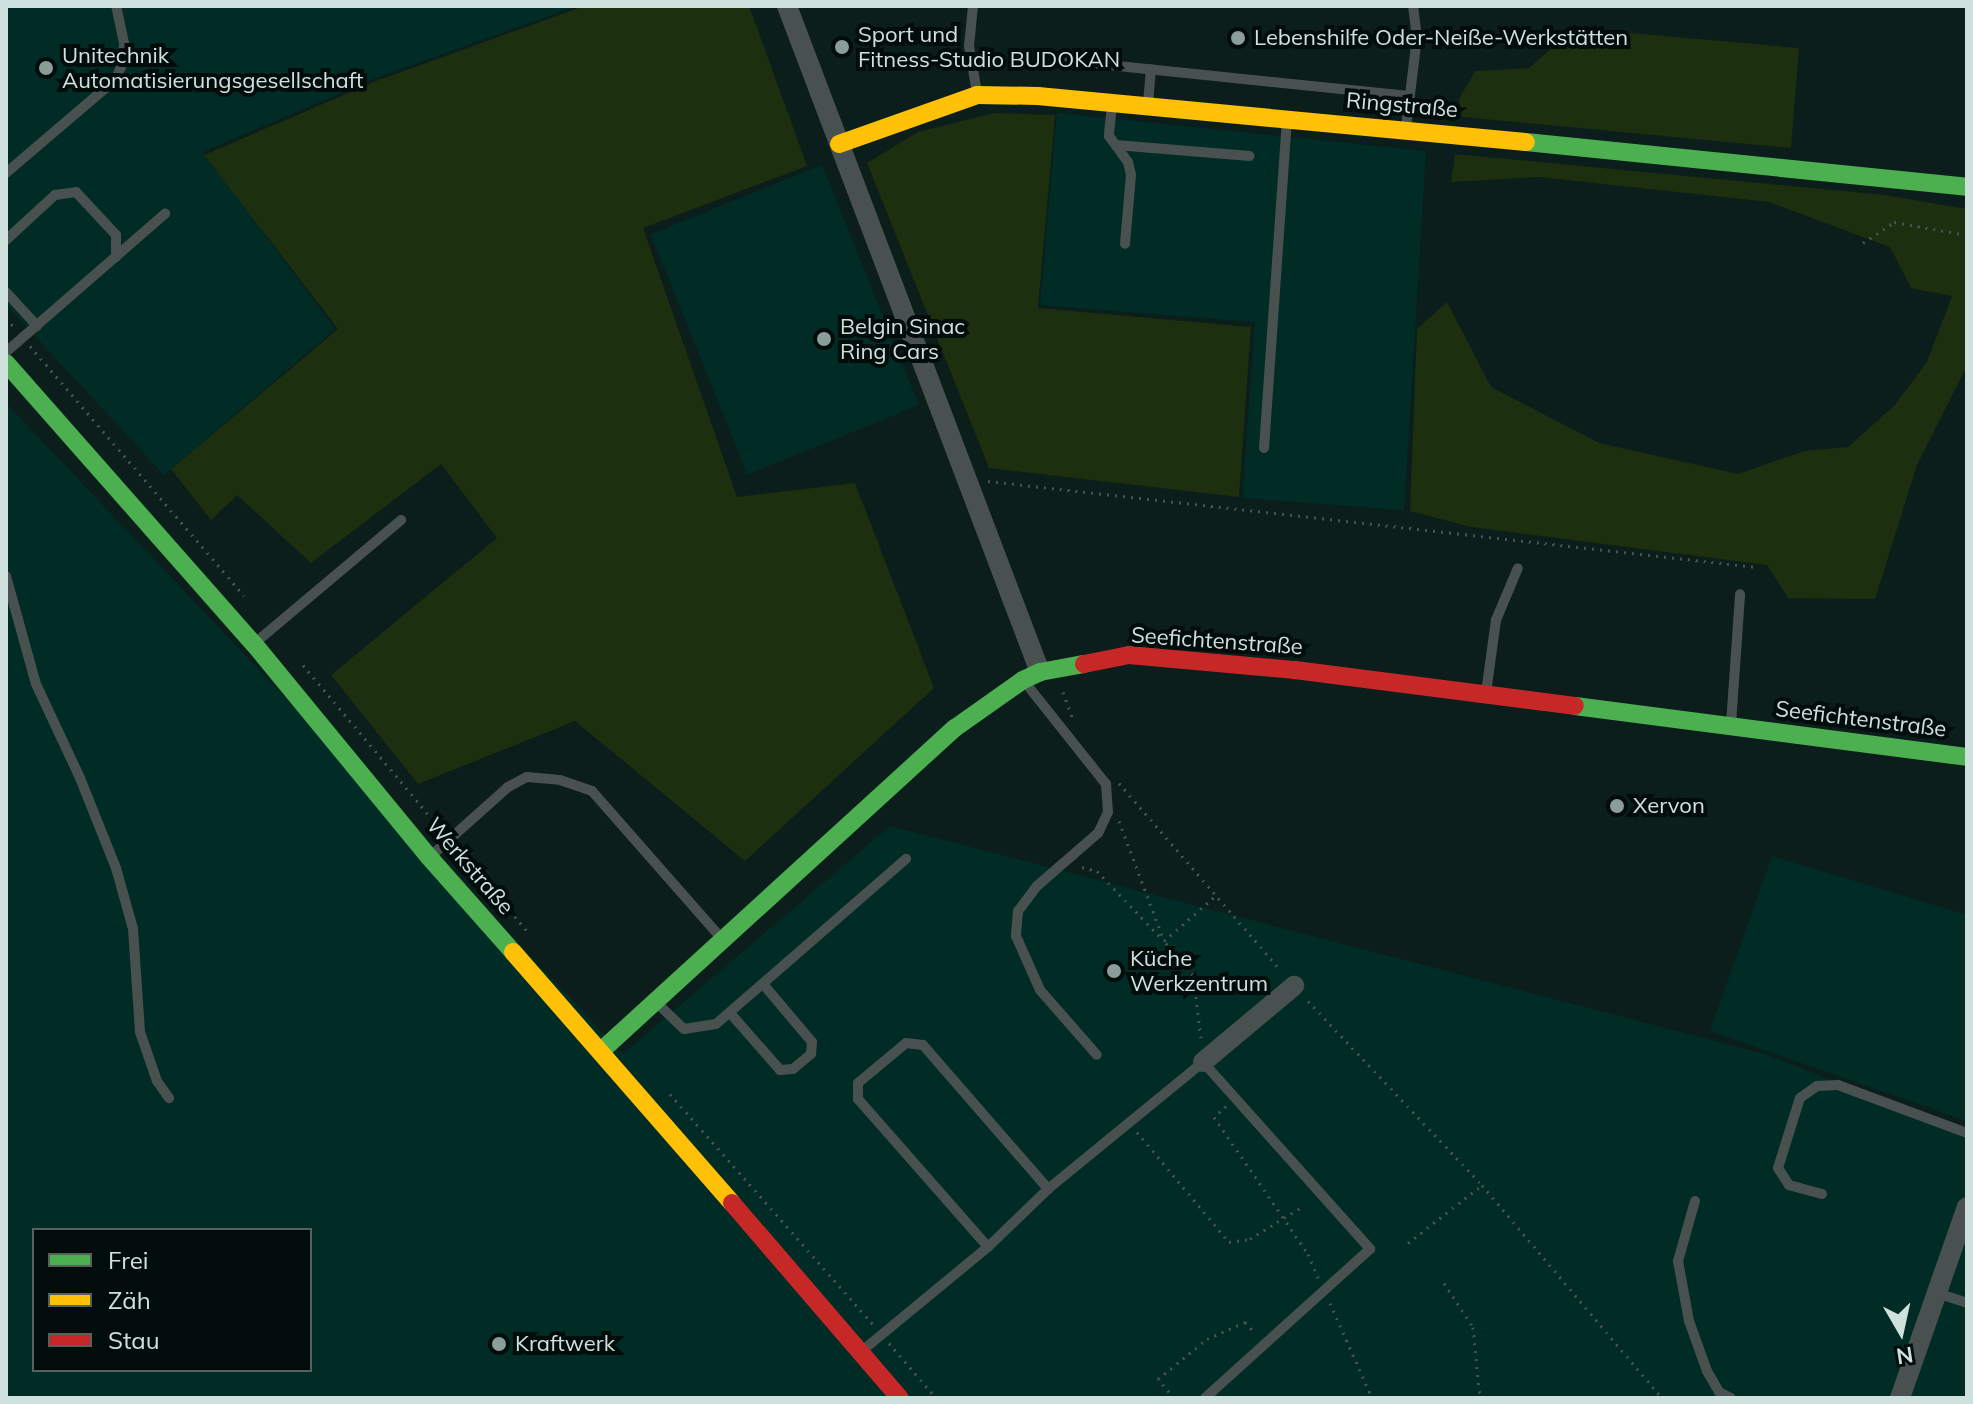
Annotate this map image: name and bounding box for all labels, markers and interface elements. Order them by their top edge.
place label: Sport und Fitness-Studio BUDOKAN [858,21,1120,72]
place label: Lebenshilfe Oder-Neiße-Werkstätten [1254,25,1628,51]
marker: Lebenshilfe Oder-Neiße-Werkstätten [1229,29,1247,47]
marker: Sport und Fitness-Studio BUDOKAN [833,38,851,56]
place label: Unitechnik Automatisierungsgesellschaft [62,42,363,94]
marker: Unitechnik Automatisierungsgesellschaft [37,59,55,77]
street label: Ringstraße [1345,87,1459,123]
place label: Belgin Sinac Ring Cars [840,313,965,364]
marker: Belgin Sinac Ring Cars [815,330,833,348]
street label: Seefichtenstraße [1130,622,1304,660]
street label: Seefichtenstraße [1774,695,1948,743]
place label: Xervon [1633,793,1705,819]
marker: Xervon [1608,797,1626,815]
street label: Werkstraße [421,812,519,920]
place label: Küche Werkzentrum [1130,945,1268,996]
marker: Küche Werkzentrum [1105,962,1123,980]
legend [32,1228,312,1372]
text: Frei [108,1245,149,1275]
text: Zäh [108,1285,151,1315]
north arrow [1861,1292,1941,1372]
text: Stau [108,1325,160,1355]
place label: Kraftwerk [515,1331,615,1357]
marker: Kraftwerk [490,1335,508,1353]
text: N [1894,1341,1915,1371]

